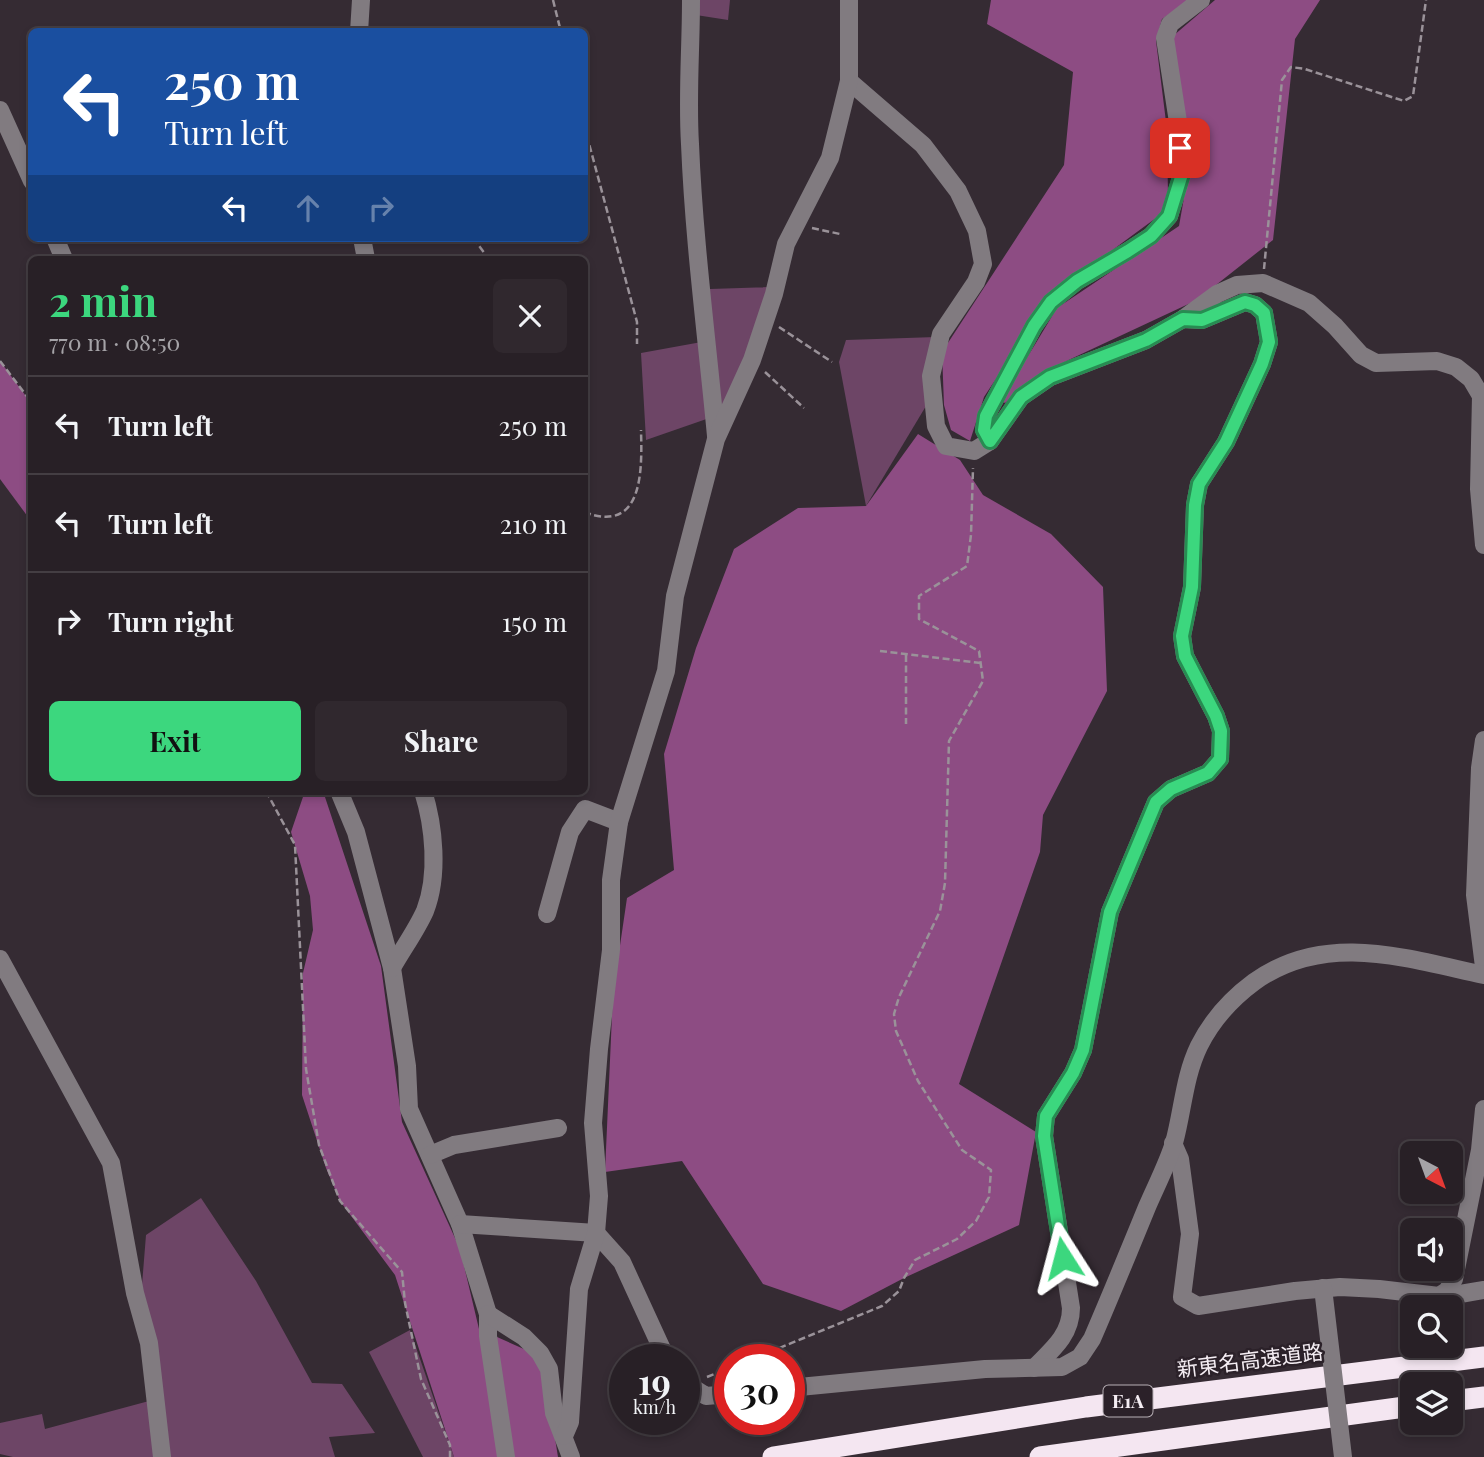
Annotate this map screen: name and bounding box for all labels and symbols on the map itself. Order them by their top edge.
pin [1150,118,1210,178]
north arrow [1400,1141,1463,1204]
position arrow [1026,1221,1100,1295]
street label: 新東名高速道路 [1175,1336,1324,1382]
speed limit sign: 30 [714,1344,805,1435]
road number: E1A [1104,1386,1152,1416]

